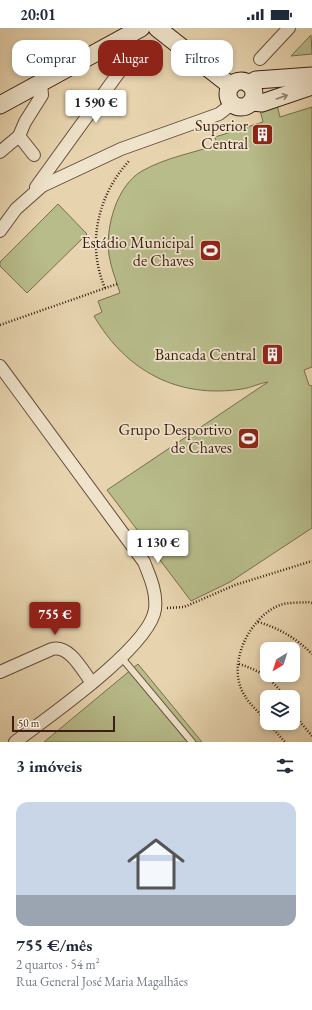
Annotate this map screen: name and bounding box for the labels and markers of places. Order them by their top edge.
pin: 1 590 € [59,90,133,124]
place label: Superior Central [195,115,249,154]
building icon: Superior Central [250,121,276,147]
place label: Estádio Municipal de Chaves [81,232,194,271]
sports icon: Estádio Municipal de Chaves [197,238,223,264]
building icon: Bancada Central [259,341,285,367]
place label: Bancada Central [155,344,256,365]
place label: Grupo Desportivo de Chaves [119,419,232,458]
sports icon: Grupo Desportivo de Chaves [235,425,261,451]
pin: 1 130 € [121,530,195,564]
pin: 755 € [27,602,83,636]

